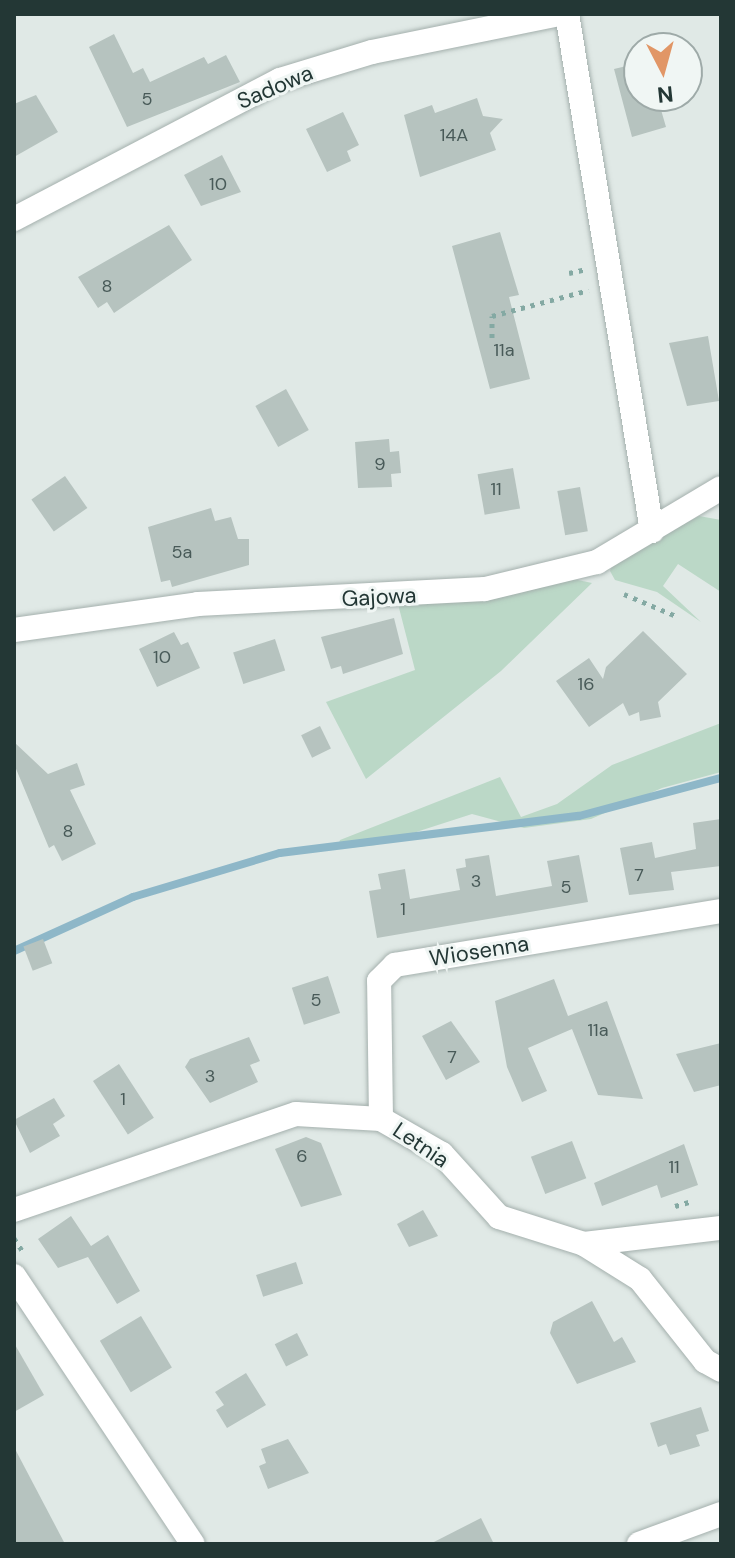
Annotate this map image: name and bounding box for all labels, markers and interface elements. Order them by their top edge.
north arrow [623,32,703,112]
street label: Sadowa [233,59,317,115]
text: N [656,79,675,110]
house number: 5 [142,88,152,110]
house number: 14A [440,124,468,146]
house number: 10 [209,173,227,195]
house number: 8 [102,275,112,297]
house number: 11a [493,339,515,361]
house number: 9 [374,453,386,475]
house number: 11 [490,478,502,500]
house number: 5a [172,541,192,563]
street label: Gajowa [341,582,417,612]
house number: 10 [153,646,171,668]
house number: 16 [578,673,594,695]
house number: 8 [63,820,73,842]
house number: 7 [634,864,644,886]
house number: 3 [471,870,481,892]
house number: 5 [561,876,571,898]
house number: 1 [400,898,406,920]
street label: Wiosenna [427,930,531,972]
house number: 5 [311,989,321,1011]
house number: 11a [587,1019,609,1041]
house number: 7 [447,1046,457,1068]
house number: 3 [205,1065,215,1087]
house number: 1 [120,1088,126,1110]
street label: Letnia [388,1117,454,1173]
house number: 6 [296,1145,308,1167]
house number: 11 [668,1156,680,1178]

